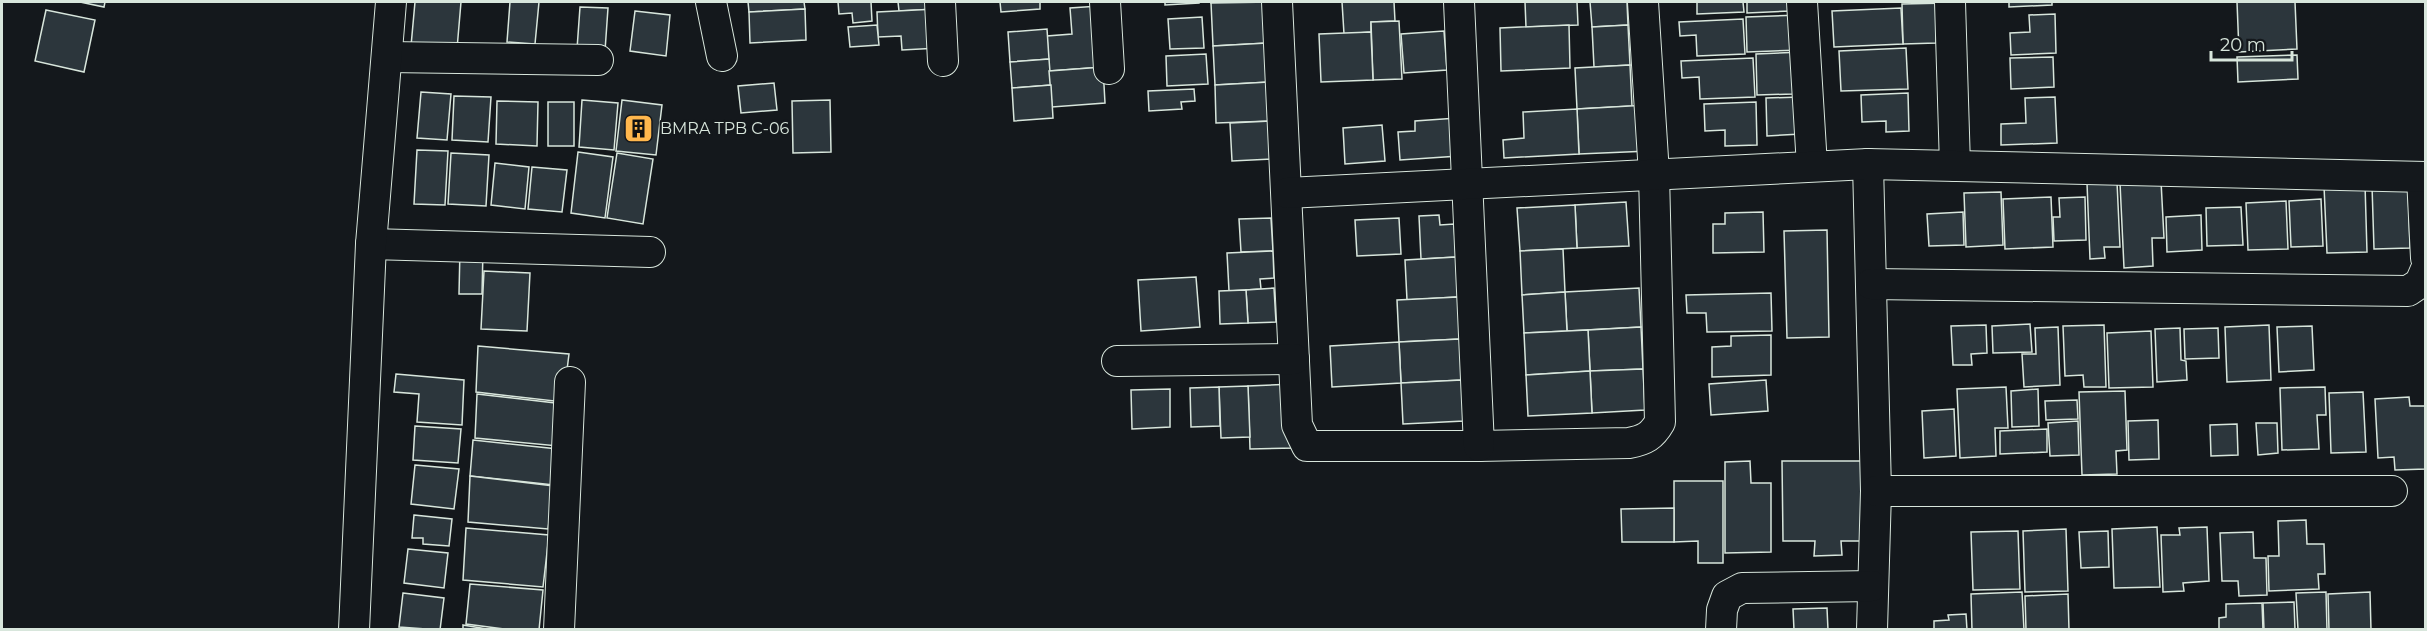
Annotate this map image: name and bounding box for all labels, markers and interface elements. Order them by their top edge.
scale bar [2211,24,2292,62]
text: 20 m [2220,34,2266,56]
building icon: BMRA TPB C-06 [623,112,655,144]
place label: BMRA TPB C-06 [660,119,790,138]

